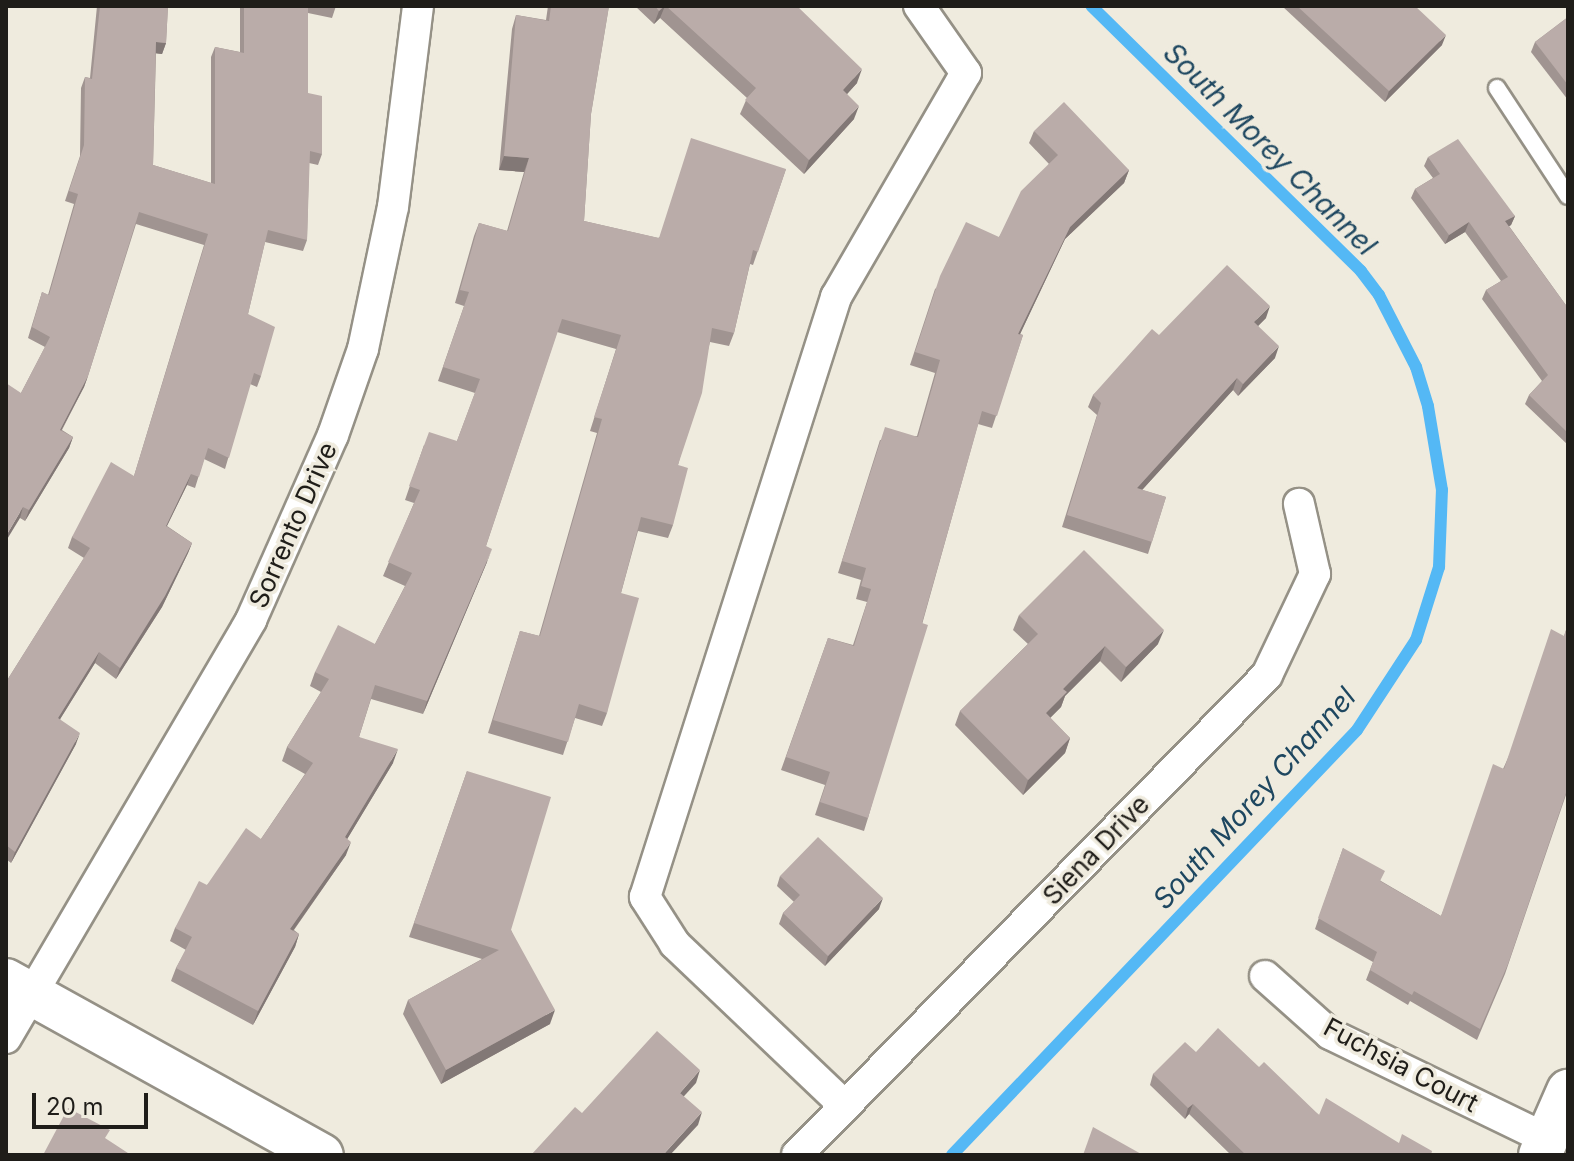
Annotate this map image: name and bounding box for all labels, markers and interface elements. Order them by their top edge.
water label: South Morey Channel [1157,36,1383,262]
street label: Sorrento Drive [243,437,343,613]
water label: South Morey Channel [1146,680,1362,916]
street label: Siena Drive [1036,789,1156,911]
street label: Fuchsia Court [1318,1011,1484,1119]
scale bar [36,1077,152,1127]
text: 20 m [46,1092,104,1121]

